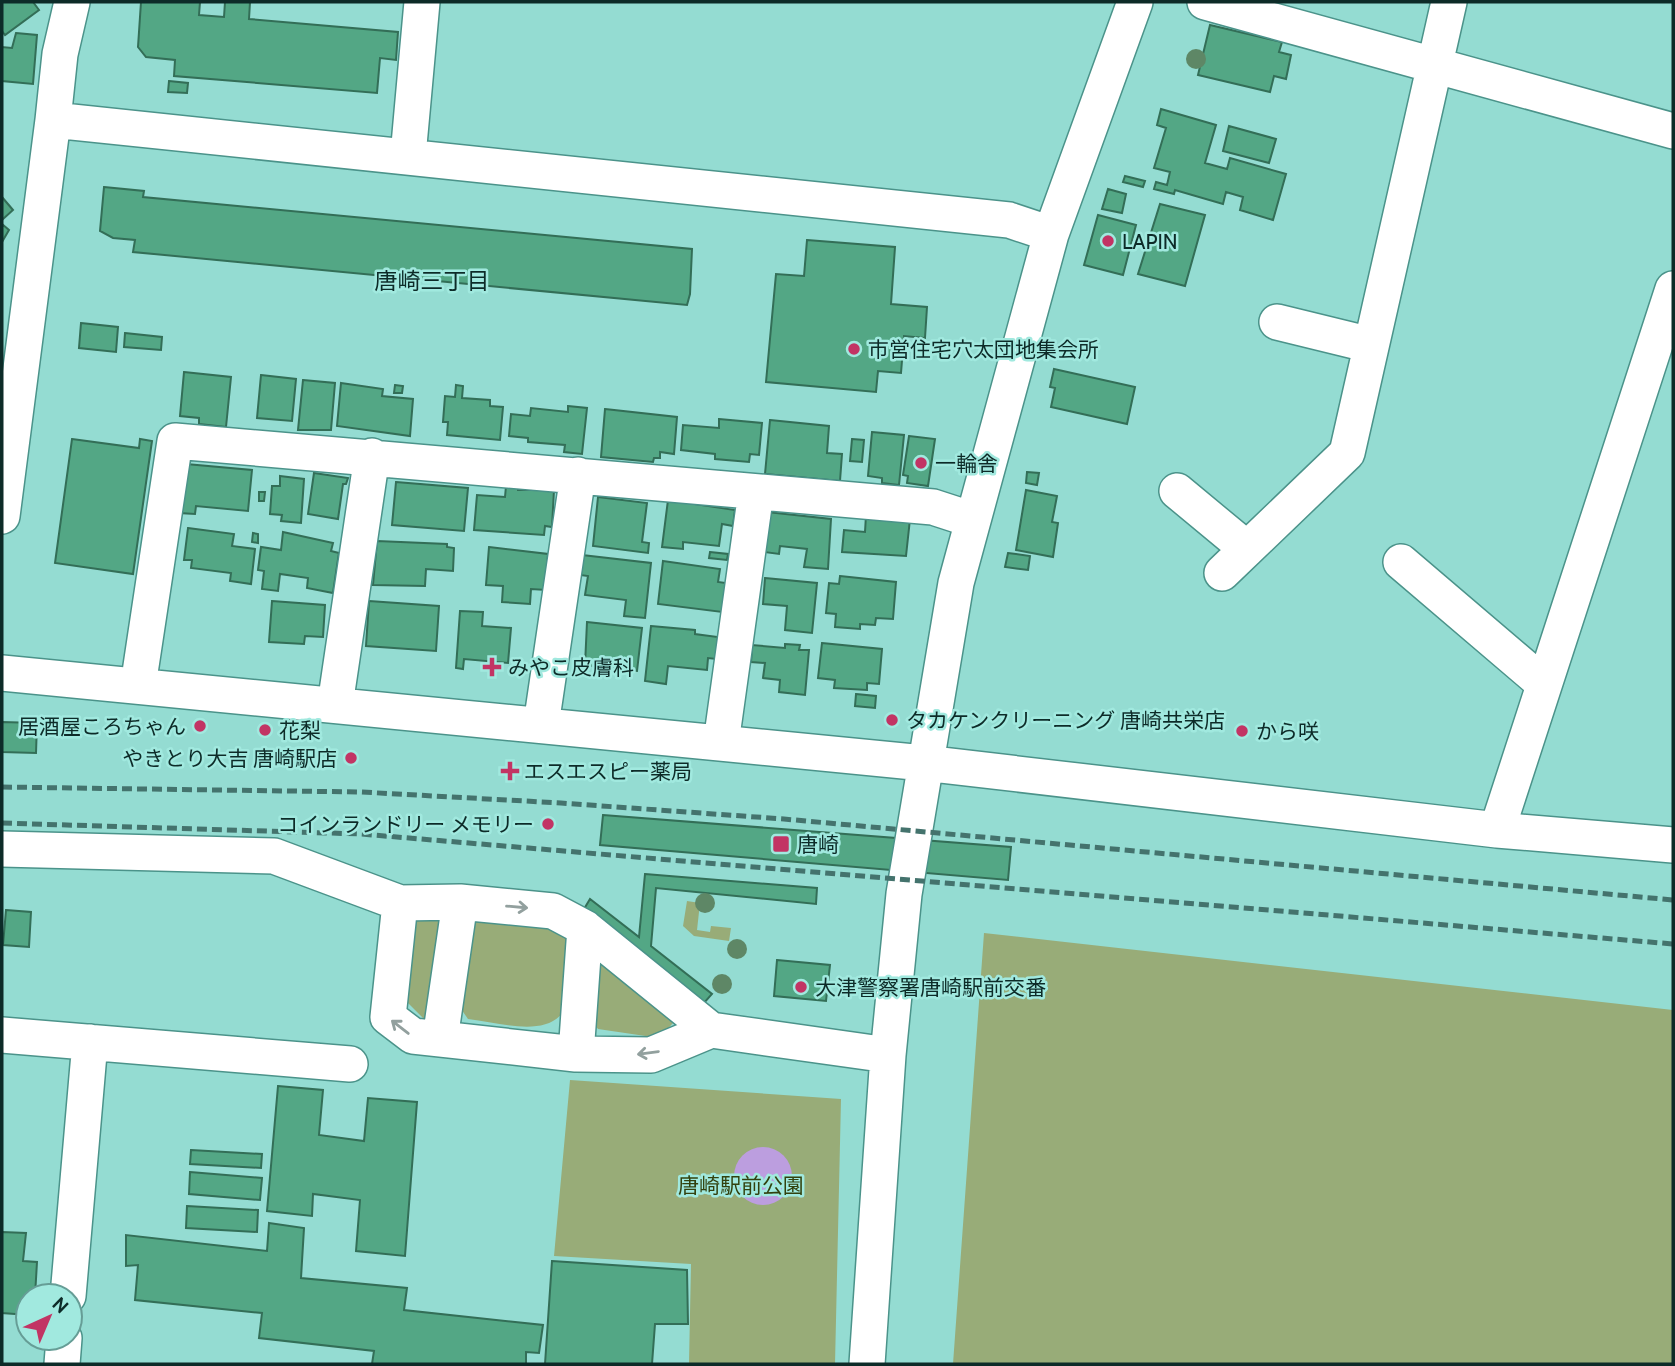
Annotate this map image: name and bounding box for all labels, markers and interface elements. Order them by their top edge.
place label: LAPIN [1122,229,1178,254]
marker: LAPIN [1100,233,1116,249]
district label: 唐崎三丁目 [375,267,490,295]
place label: 市営住宅穴太団地集会所 [868,337,1099,362]
marker: 市営住宅穴太団地集会所 [846,341,862,357]
place label: 一輪舎 [935,451,998,476]
marker: 一輪舎 [913,455,929,471]
place label: みやこ皮膚科 [508,655,634,680]
marker: みやこ皮膚科 [482,657,502,677]
place label: タカケンクリーニング 唐崎共栄店 [906,708,1225,733]
marker: タカケンクリーニング 唐崎共栄店 [884,712,900,728]
place label: 居酒屋ころちゃん [18,714,186,739]
marker: 居酒屋ころちゃん [192,718,208,734]
place label: 花梨 [279,718,321,743]
place label: から咲 [1256,719,1319,744]
marker: 花梨 [257,722,273,738]
marker: から咲 [1234,723,1250,739]
place label: やきとり大吉 唐崎駅店 [122,746,337,771]
marker: やきとり大吉 唐崎駅店 [343,750,359,766]
place label: エスエスピー薬局 [524,759,692,784]
marker: エスエスピー薬局 [502,763,518,779]
place label: コインランドリー メモリー [277,812,534,837]
marker: コインランドリー メモリー [540,816,556,832]
place label: 唐崎 [797,832,839,857]
marker: 唐崎 [771,834,791,854]
one-way arrow [506,901,528,914]
place label: 大津警察署唐崎駅前交番 [815,975,1046,1000]
marker: 大津警察署唐崎駅前交番 [793,979,809,995]
one-way arrow [392,1019,410,1034]
one-way arrow [637,1047,660,1060]
park label: 唐崎駅前公園 [678,1173,804,1198]
north arrow [14,1282,84,1352]
text: N [48,1292,73,1318]

